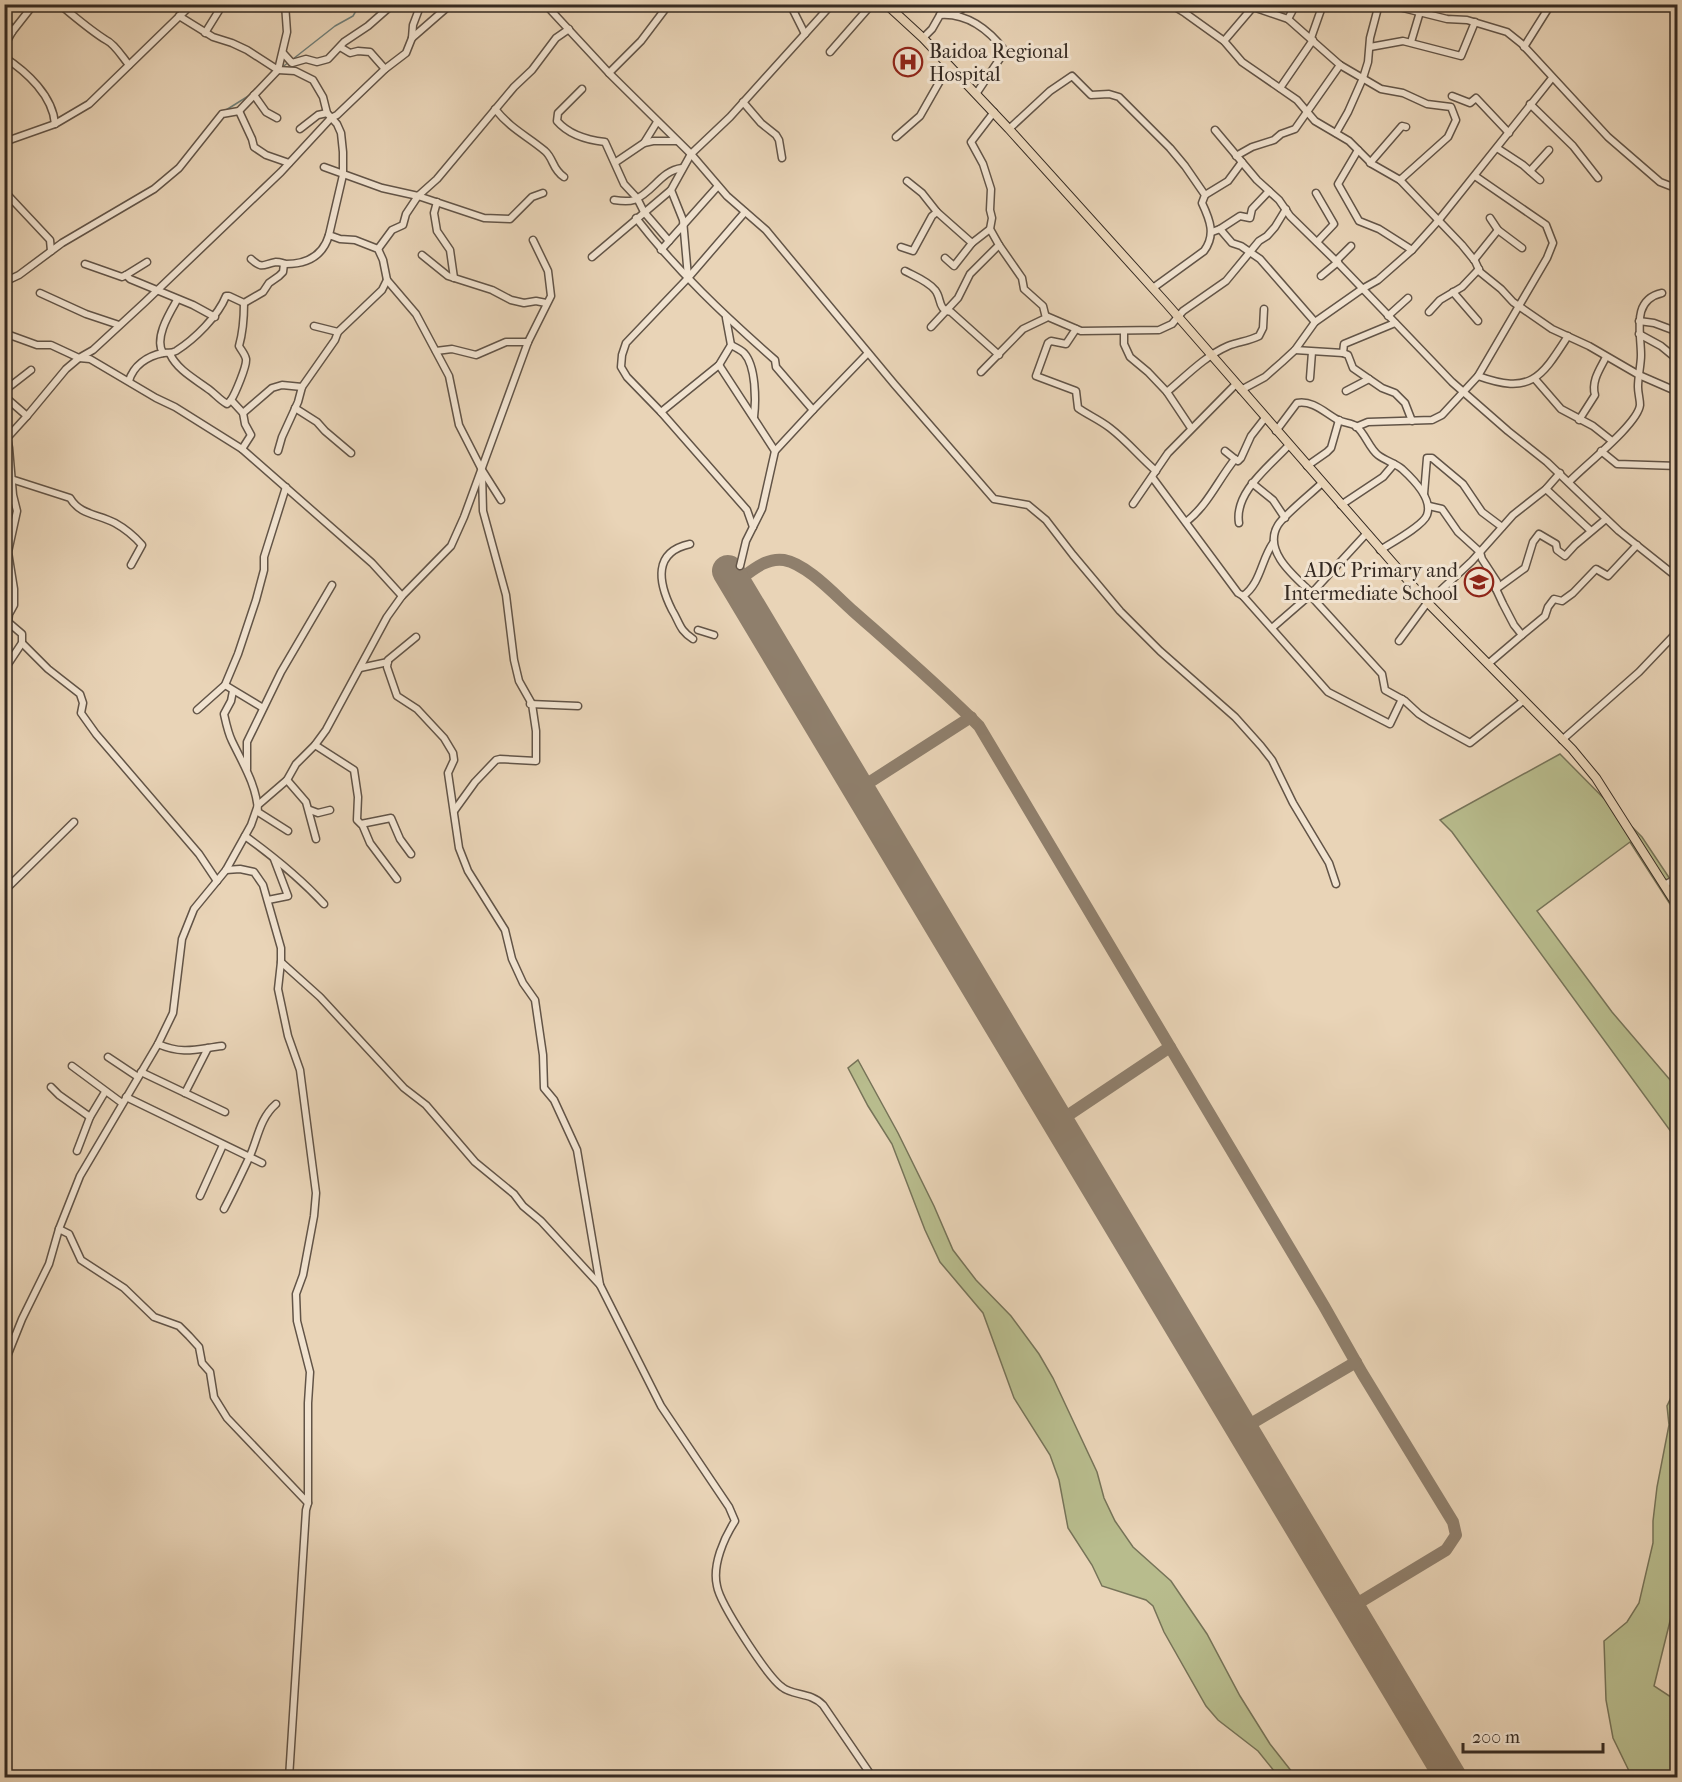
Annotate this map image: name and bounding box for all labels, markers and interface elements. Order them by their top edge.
place label: Baidoa Regional Hospital [929,40,1069,86]
hospital icon: Baidoa Regional Hospital [892,46,924,78]
place label: ADC Primary and Intermediate School [1284,559,1459,605]
school or university icon: ADC Primary and Intermediate School [1463,566,1495,598]
scale bar [1463,1716,1602,1754]
text: 200 m [1472,1727,1520,1748]

